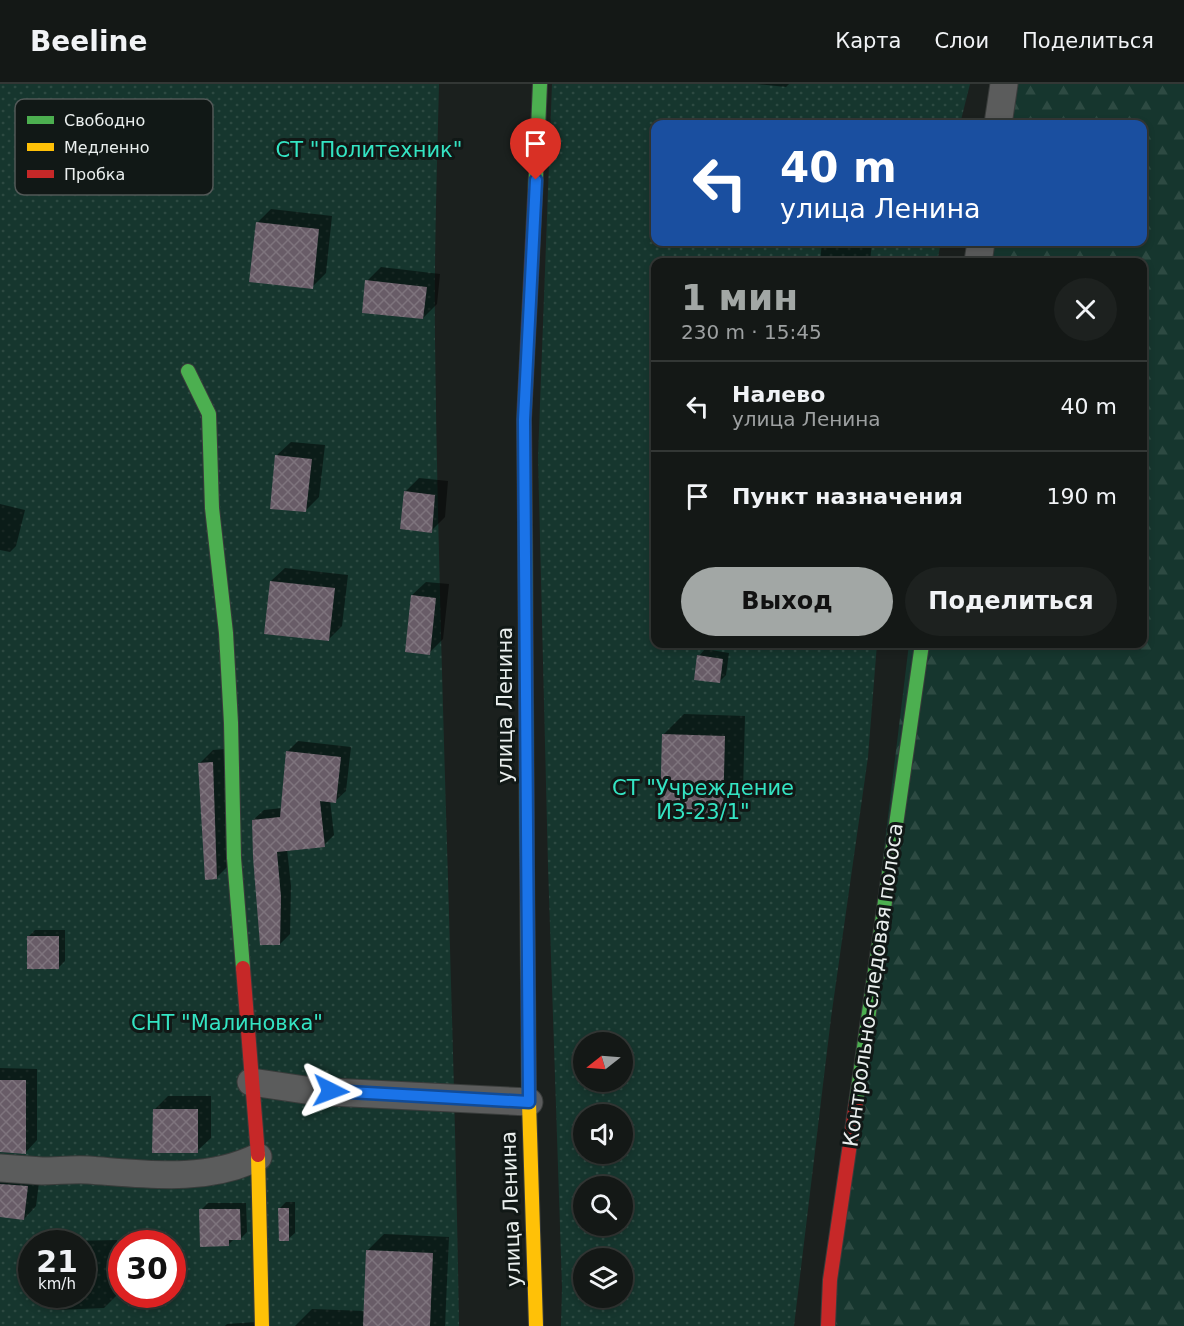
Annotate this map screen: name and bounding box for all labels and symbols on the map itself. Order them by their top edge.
legend [15,99,213,195]
text: Свободно [64,111,145,130]
pin [510,118,561,180]
text: Медленно [64,138,150,157]
park label: СТ "Политехник" [276,138,462,162]
text: Пробка [64,165,125,184]
street label: улица Ленина [493,627,517,783]
park label: СТ "Учреждение ИЗ-23/1" [612,776,794,824]
street label: Контрольно-следовая полоса [838,821,908,1149]
park label: СНТ "Малиновка" [131,1011,323,1035]
north arrow [573,1032,633,1092]
position arrow [299,1059,363,1123]
street label: улица Ленина [496,1131,526,1287]
speed limit sign: 30 [108,1230,186,1308]

